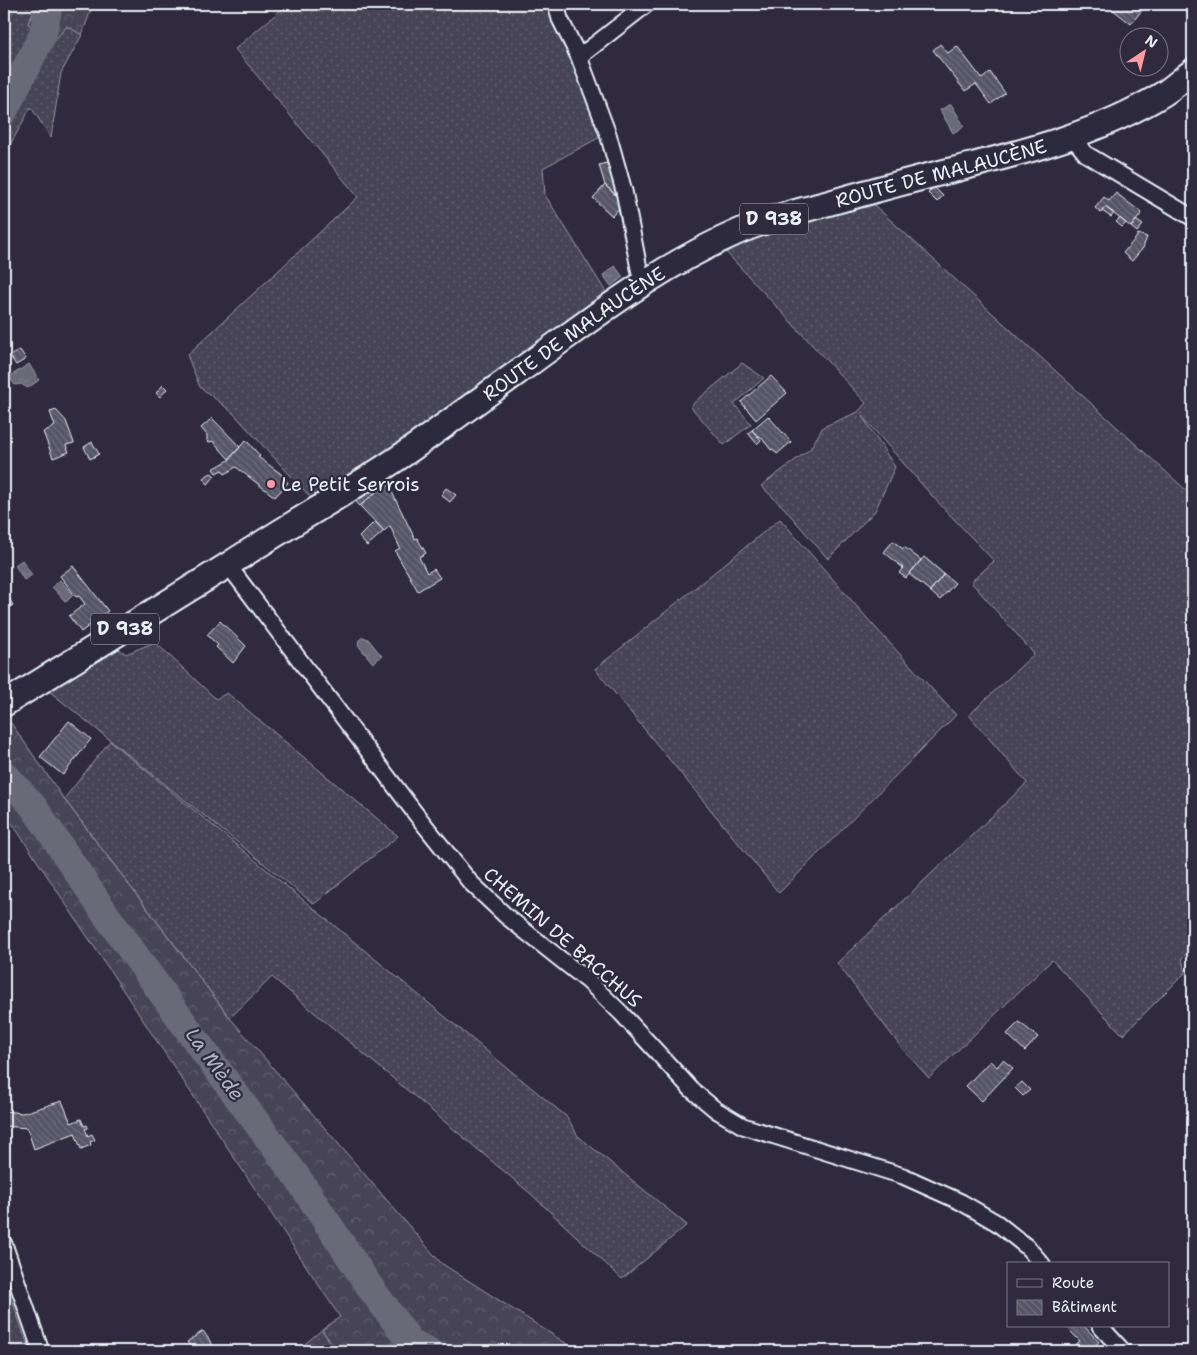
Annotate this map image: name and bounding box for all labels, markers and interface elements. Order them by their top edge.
north arrow [1120,28,1170,78]
text: N [1142,31,1161,52]
street label: ROUTE DE MALAUCÈNE [832,133,1050,214]
road number: D 938 [740,203,808,234]
street label: ROUTE DE MALAUCÈNE [478,261,670,407]
place label: Le Petit Serrois [281,472,420,497]
marker: Le Petit Serrois [265,478,277,490]
road number: D 938 [91,614,159,644]
street label: CHEMIN DE BACCHUS [478,862,647,1013]
water label: La Mède [180,1022,250,1106]
legend [1007,1262,1170,1328]
text: Route [1052,1273,1094,1293]
text: Bâtiment [1052,1297,1117,1317]

